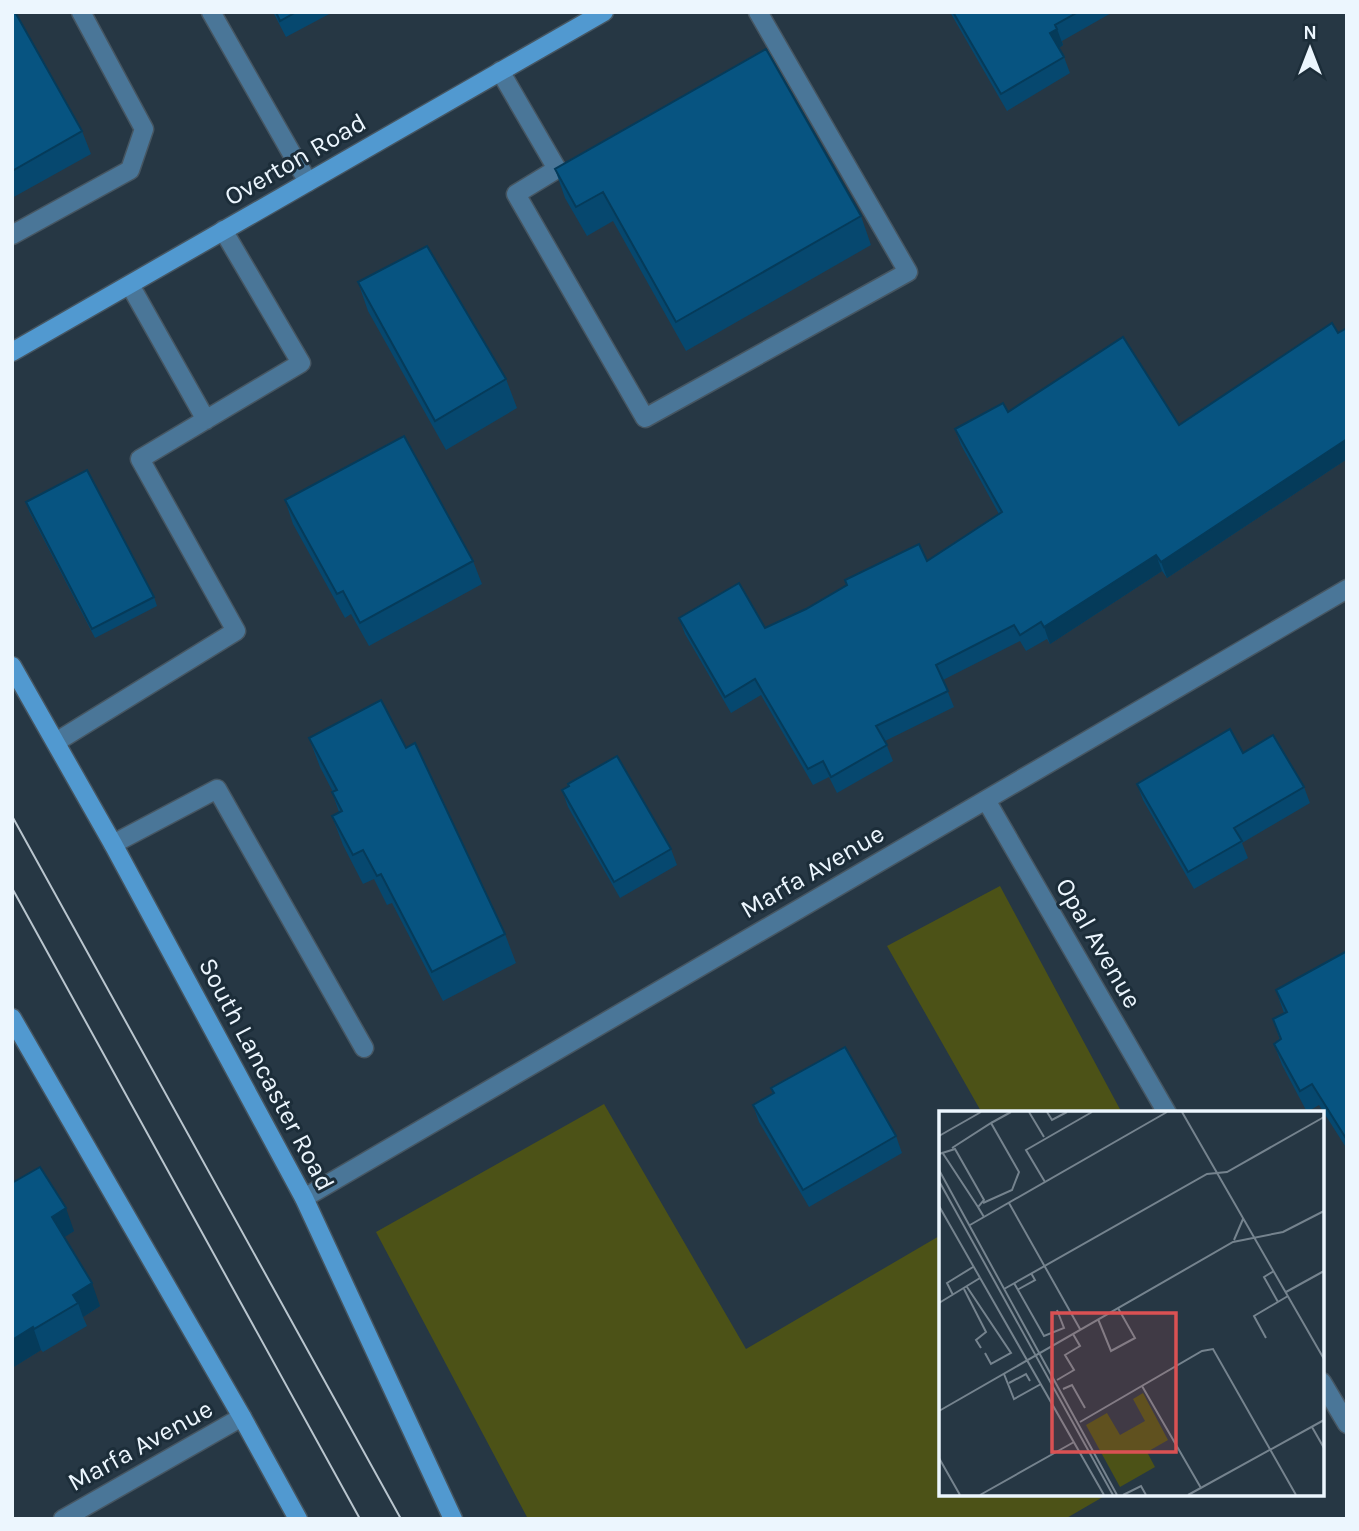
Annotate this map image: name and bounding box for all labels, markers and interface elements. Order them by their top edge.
north arrow [1275,14,1345,84]
text: N [1303,22,1317,44]
street label: Overton Road [219,106,372,212]
street label: Marfa Avenue [735,818,890,925]
street label: Opal Avenue [1049,873,1148,1014]
street label: South Lancaster Road [192,952,341,1196]
inset map [939,1111,1324,1496]
street label: Marfa Avenue [62,1393,218,1498]

